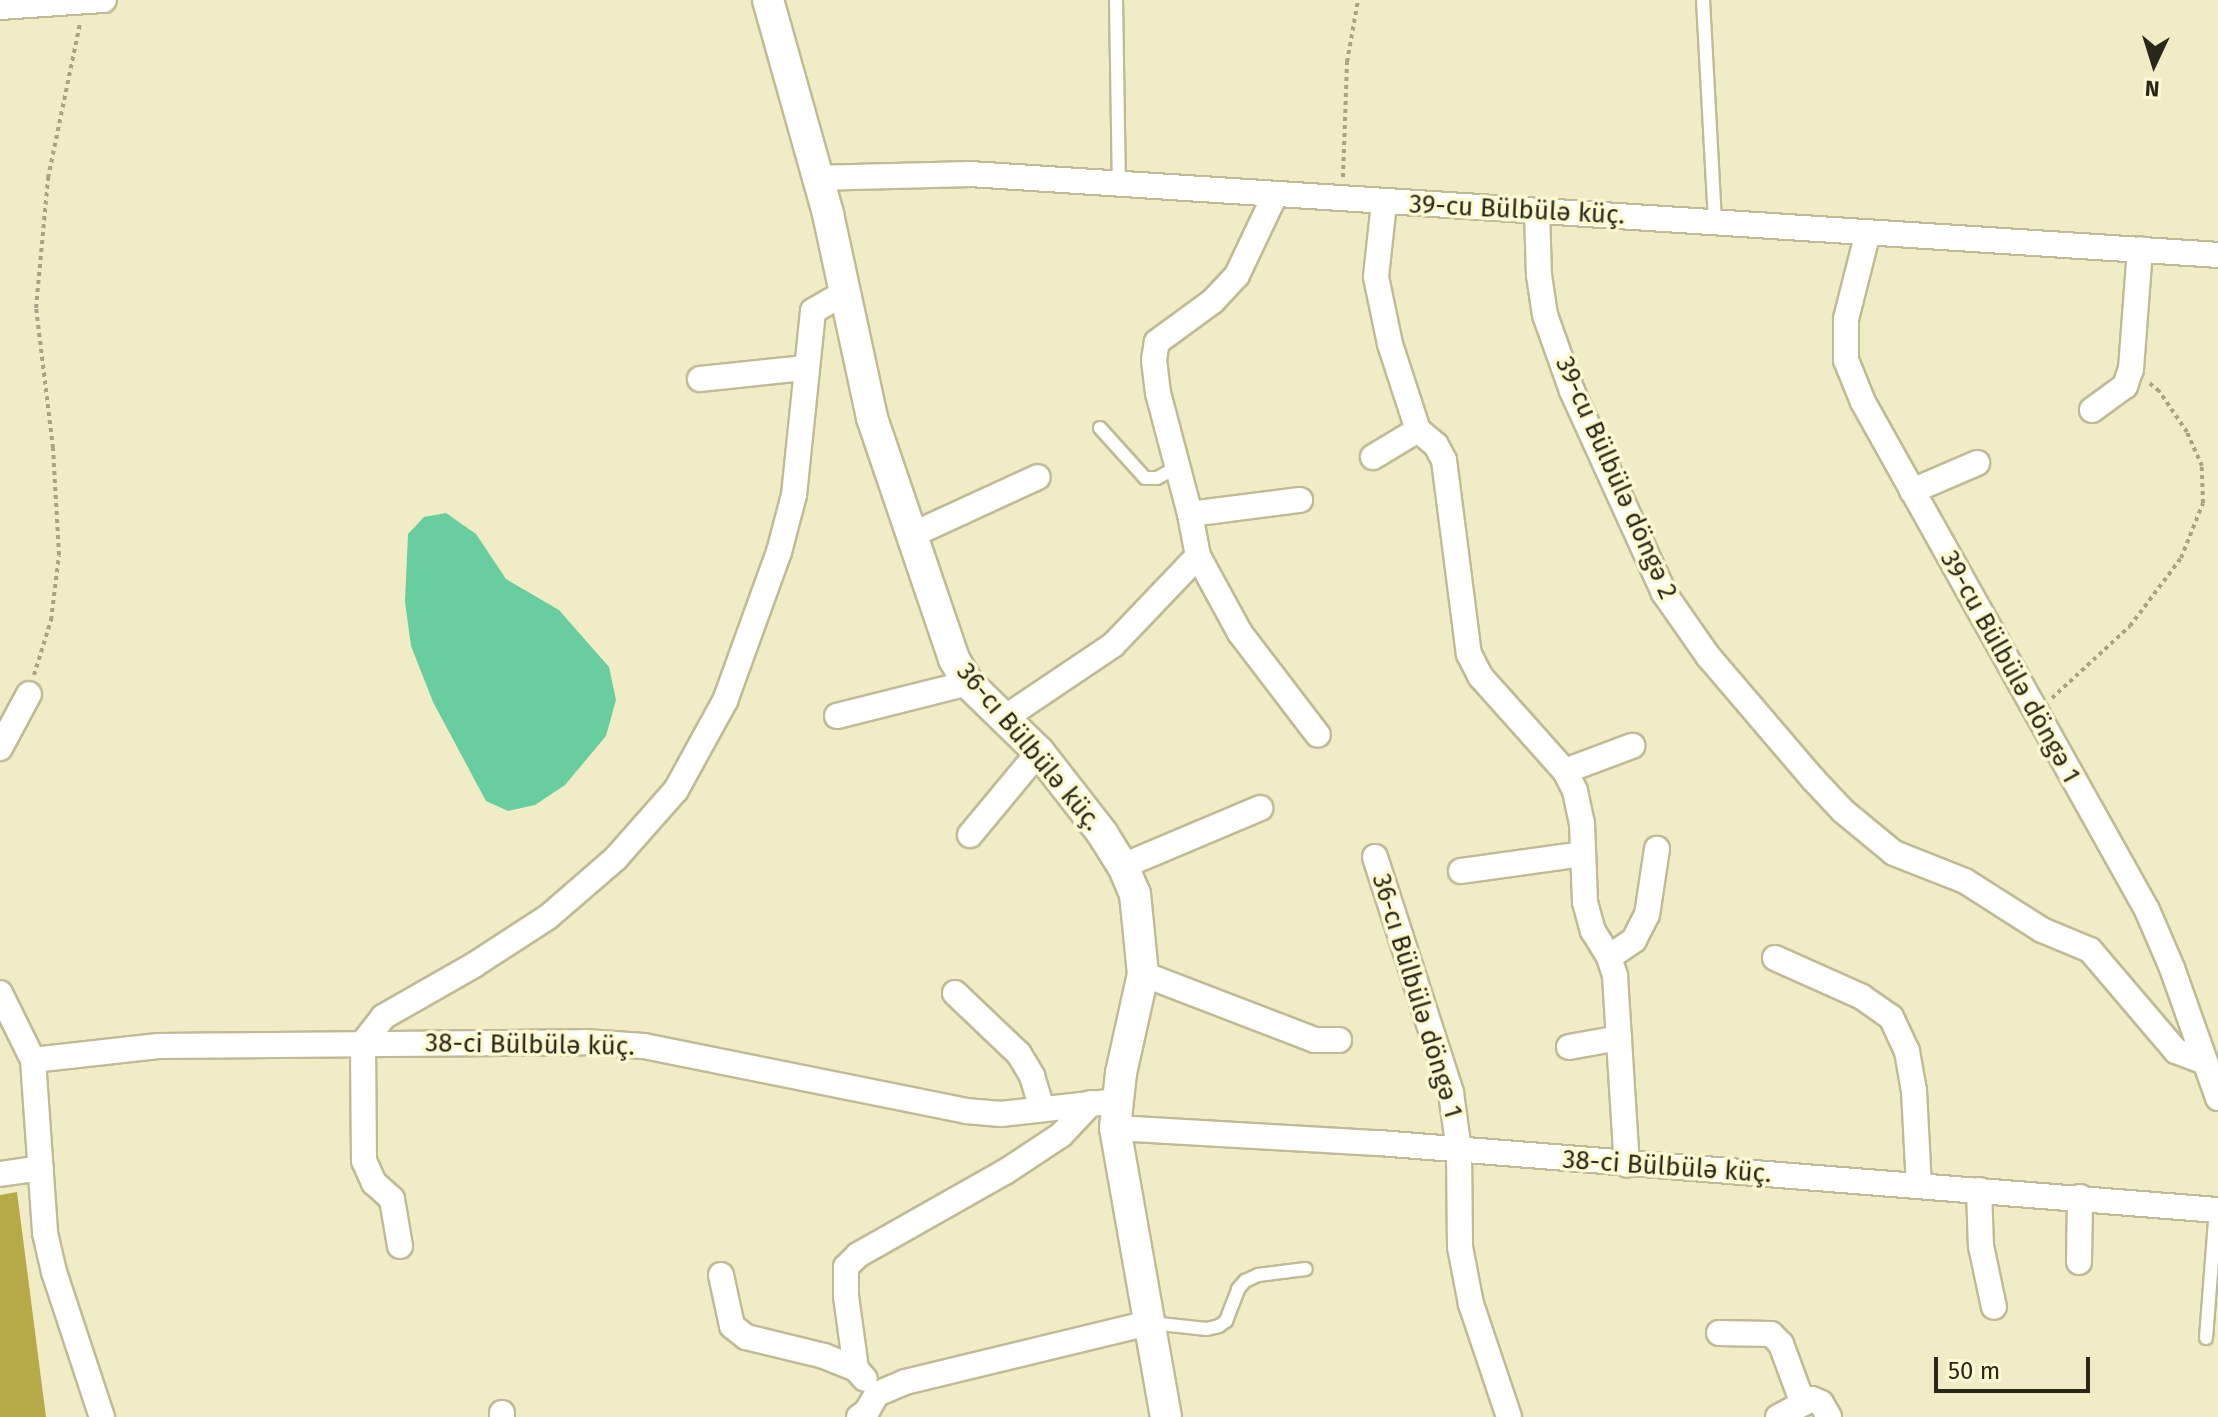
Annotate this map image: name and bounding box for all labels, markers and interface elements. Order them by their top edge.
north arrow [2114,24,2194,104]
text: N [2144,74,2161,102]
street label: 39-cu Bülbülə küç. [1408,189,1626,231]
street label: 39-cu Bülbülə döngə 2 [1548,352,1684,604]
street label: 39-cu Bülbülə döngə 1 [1933,546,2087,788]
street label: 36-cı Bülbülə küç. [950,657,1108,837]
street label: 36-cı Bülbülə döngə 1 [1365,870,1469,1122]
street label: 38-ci Bülbülə küç. [425,1028,635,1062]
street label: 38-ci Bülbülə küç. [1561,1144,1773,1190]
scale bar [1938,1341,2094,1391]
text: 50 m [1948,1357,2000,1385]

